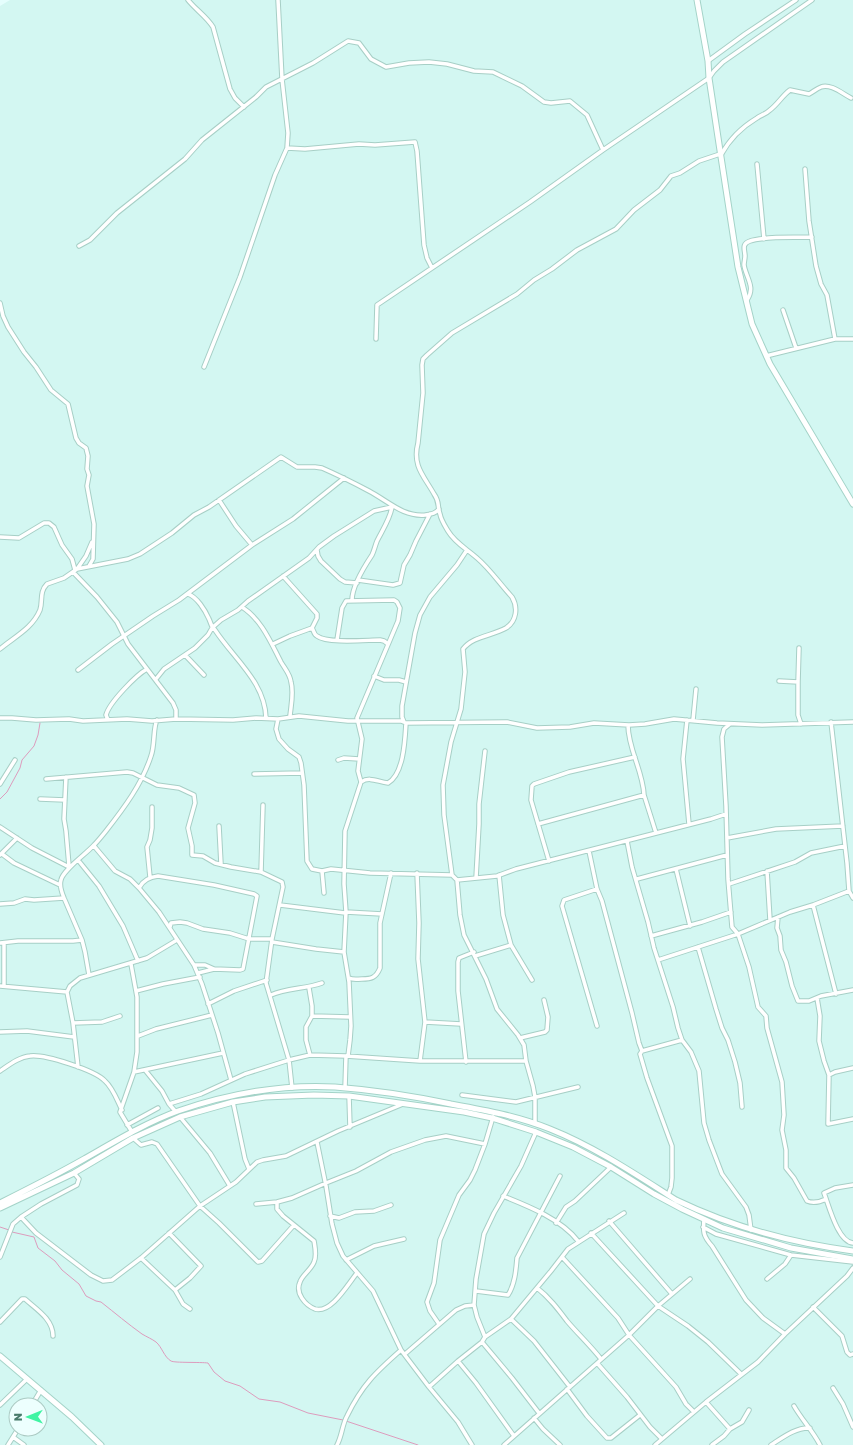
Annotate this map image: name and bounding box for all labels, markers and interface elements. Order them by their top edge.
north arrow [8,1397,48,1437]
text: N [11,1413,24,1421]

